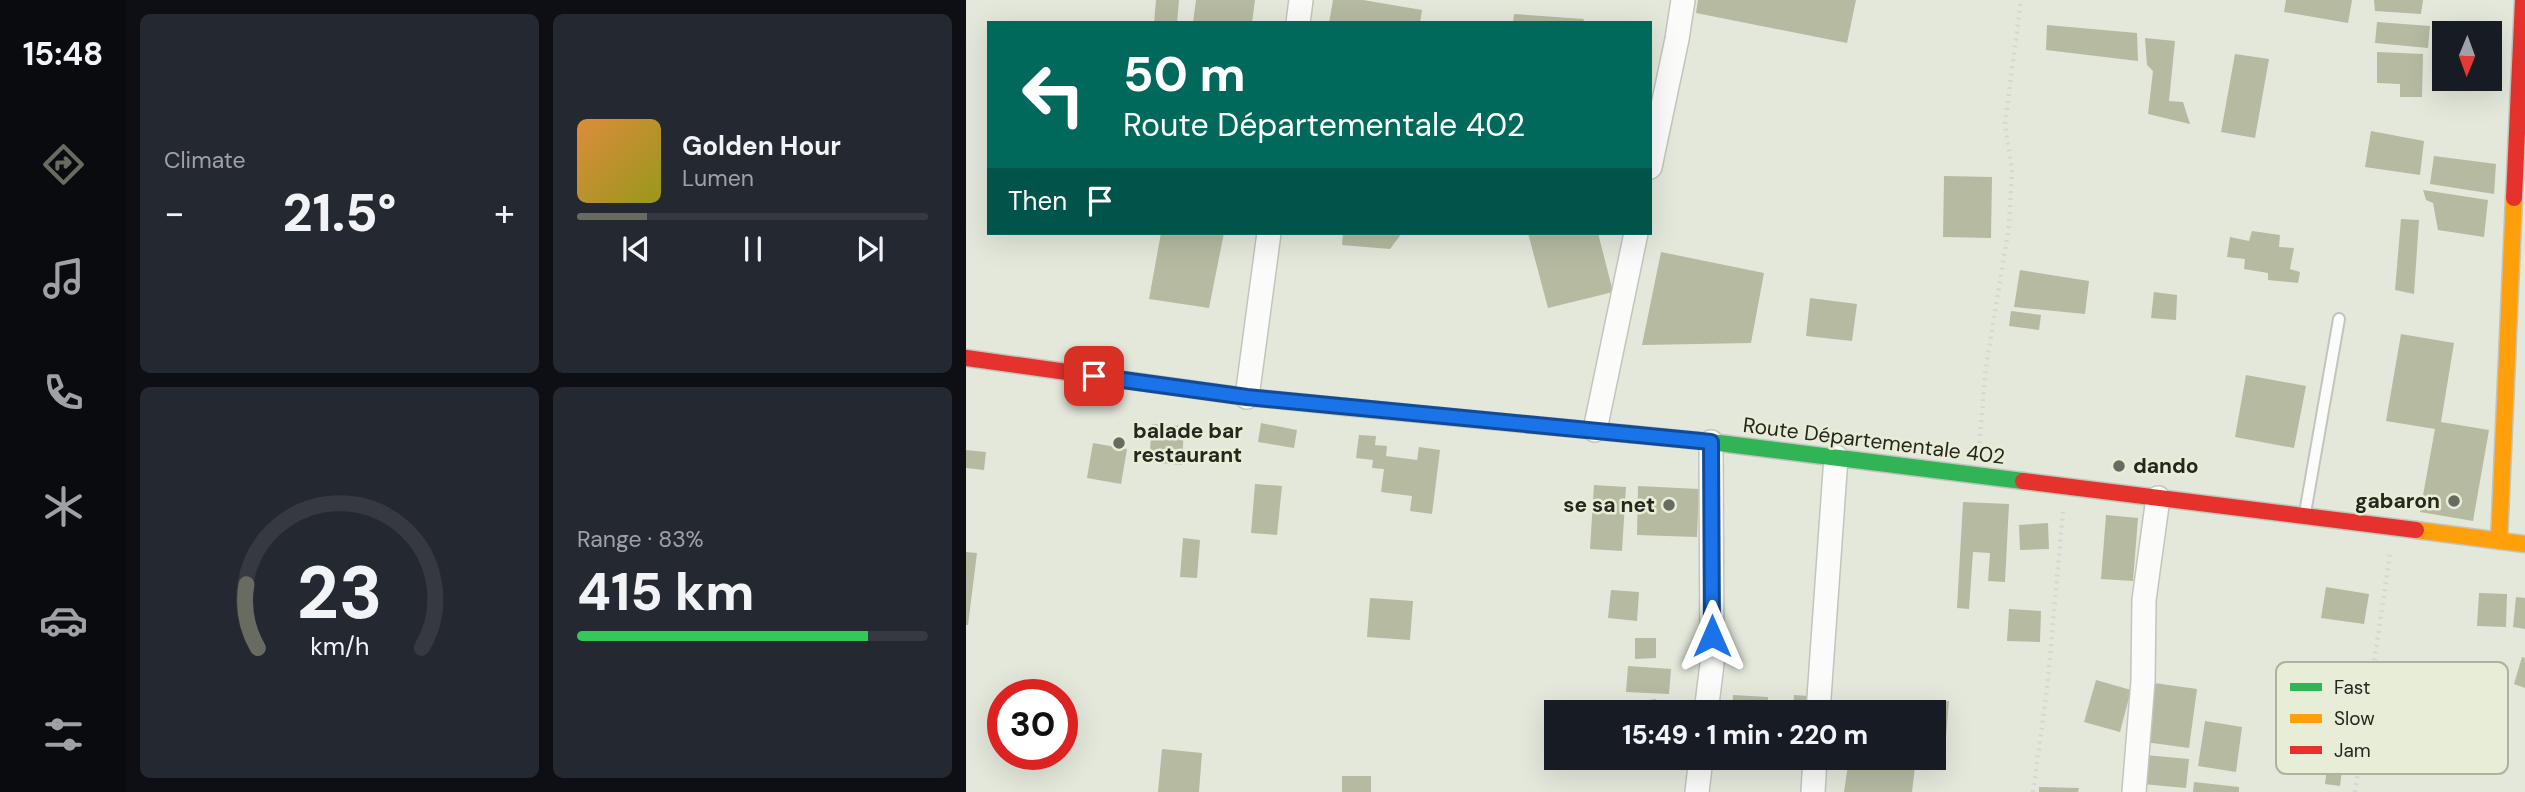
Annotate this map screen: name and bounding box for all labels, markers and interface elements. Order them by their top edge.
north arrow [2432,21,2502,91]
map controls [2432,21,2502,91]
text: 15:48 [23,33,103,75]
text: 50 m [1123,42,1246,106]
icon: left [1008,49,1099,140]
text: Route Départementale 402 [1123,104,1525,146]
text: Golden Hour [682,129,841,163]
icon: directions [39,140,88,189]
text: Climate [164,145,246,175]
text: Lumen [682,163,754,193]
text: 21.5° [282,179,397,247]
icon: arrive [1081,182,1119,220]
text: Then [1008,184,1067,218]
text: − [164,188,185,238]
text: + [494,188,515,238]
icon: previous [617,230,655,268]
icon: pause [734,230,772,268]
icon: next [851,230,889,268]
icon: music [39,254,88,303]
pin [1064,346,1124,406]
icon: arrive [1075,357,1113,395]
icon: phone [39,368,88,417]
street label: Route Départementale 402 [1741,411,2007,471]
place label: balade bar restaurant [1133,417,1243,469]
marker: balade bar restaurant [1111,435,1127,451]
place label: dando [2133,452,2199,480]
marker: dando [2111,458,2127,474]
icon: climate [39,482,88,531]
place label: gabaron [2355,487,2440,515]
place label: se sa net [1563,491,1655,519]
marker: gabaron [2446,493,2462,509]
marker: se sa net [1661,497,1677,513]
text: Range · 83% [577,524,704,554]
text: 23 [297,547,382,642]
text: 415 km [577,558,754,626]
icon: car [39,596,88,645]
position arrow [1675,599,1749,673]
text: km/h [310,630,369,663]
legend [2276,662,2508,774]
text: Fast [2334,675,2370,700]
speed limit sign: 30 [987,679,1078,770]
text: Slow [2334,706,2375,731]
icon: filters [39,710,88,759]
text: 15:49 · 1 min · 220 m [1622,718,1868,752]
text: Jam [2334,738,2371,763]

